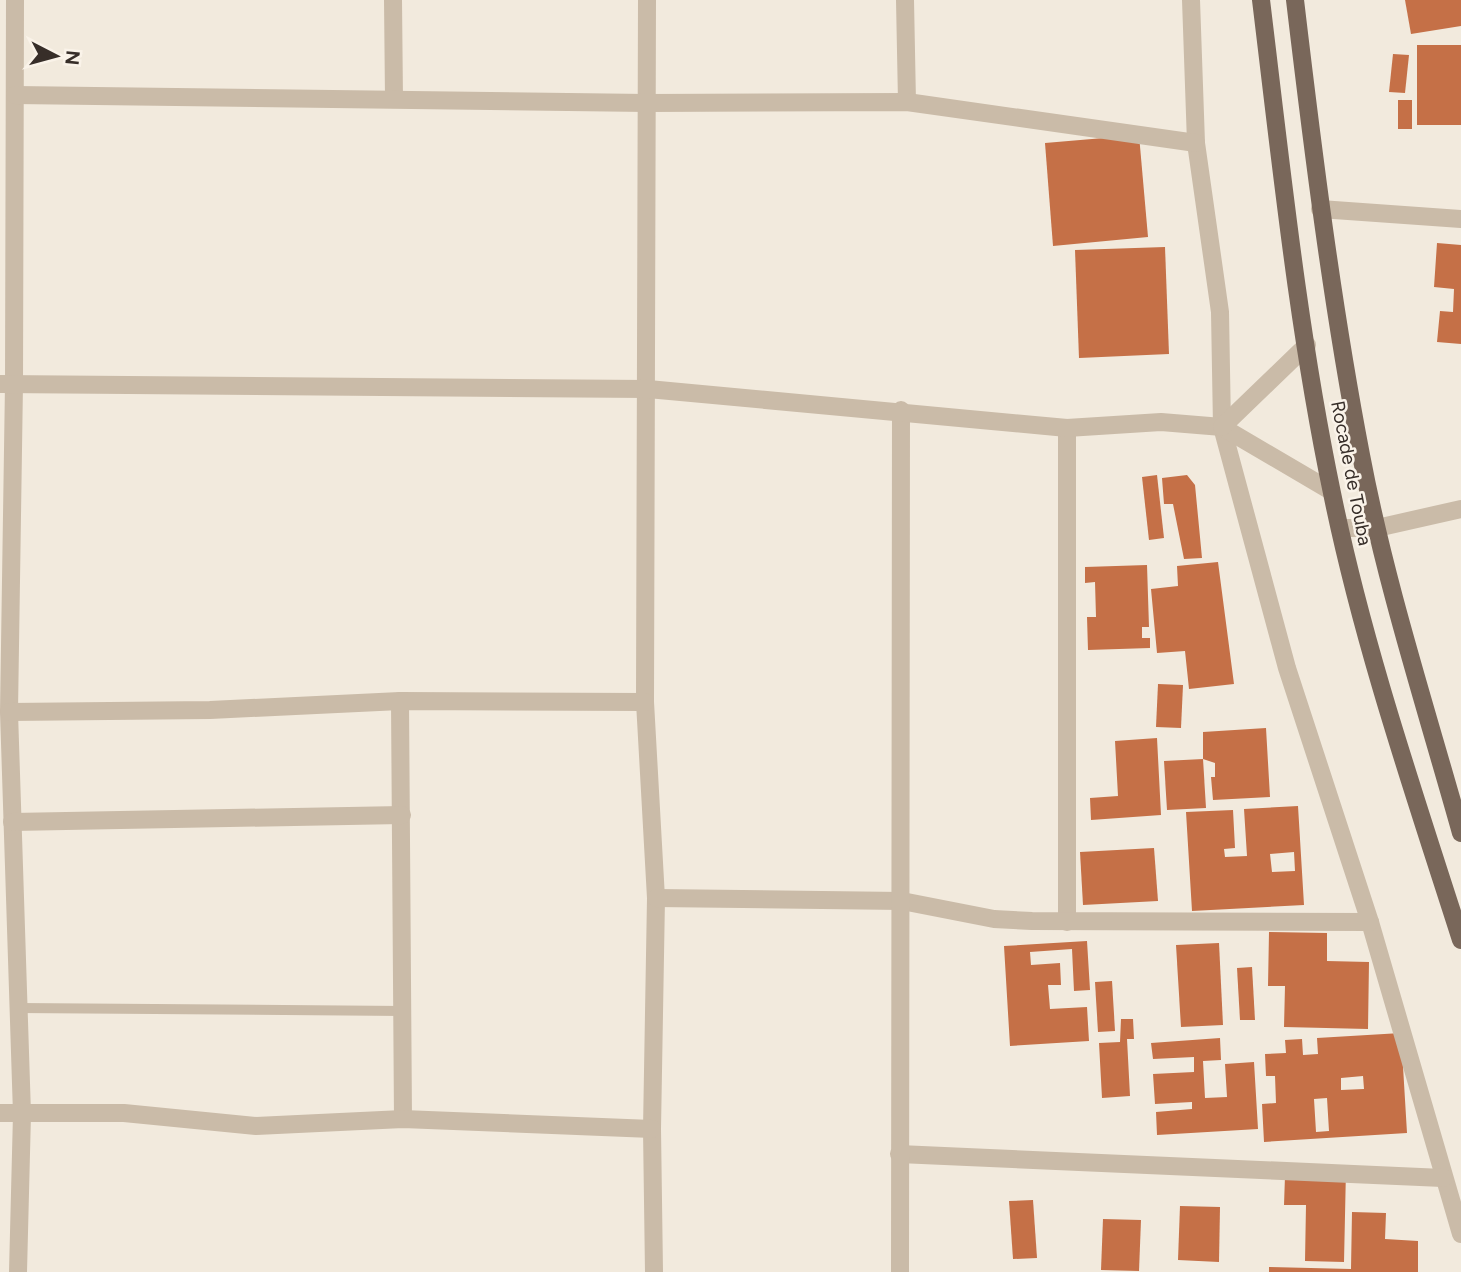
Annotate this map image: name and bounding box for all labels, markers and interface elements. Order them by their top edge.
north arrow [21,21,91,91]
text: N [60,49,85,66]
street label: Rocade de Touba [1326,399,1377,547]

